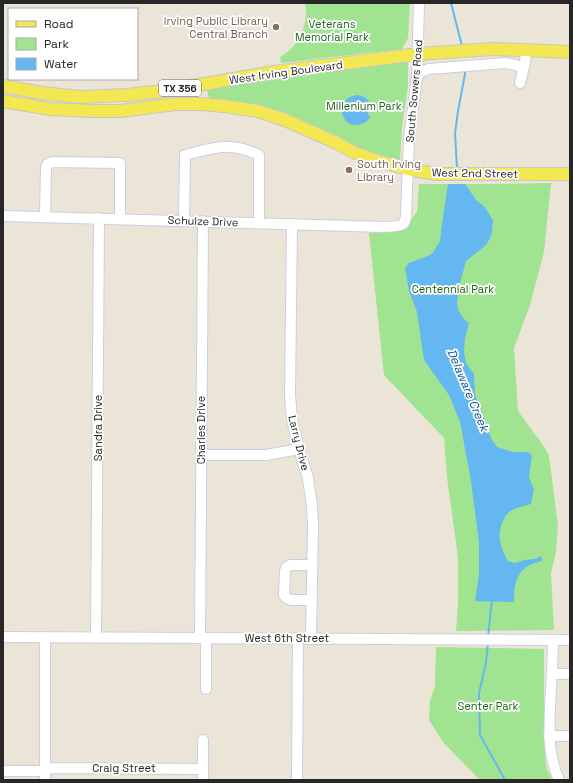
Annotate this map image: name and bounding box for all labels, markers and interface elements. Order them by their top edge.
legend [8,8,138,80]
place label: Irving Public Library Central Branch [164,14,268,41]
text: Road [44,16,73,32]
park label: Veterans Memorial Park [295,17,369,44]
marker: Irving Public Library Central Branch [271,22,281,32]
text: Park [44,36,69,52]
street label: South Sowers Road [403,39,425,143]
text: Water [44,56,78,72]
street label: West Irving Boulevard [228,57,344,87]
road number: TX 356 [159,80,201,96]
park label: Millenium Park [326,99,402,113]
place label: South Irving Library [357,157,421,184]
marker: South Irving Library [344,165,354,175]
street label: West 2nd Street [432,165,518,181]
street label: Schulze Drive [167,213,239,229]
park label: Centennial Park [412,282,494,296]
water label: Delaware Creek [443,346,493,435]
street label: Sandra Drive [91,395,105,461]
street label: Charles Drive [194,396,208,464]
street label: Larry Drive [285,414,313,472]
street label: West 6th Street [245,631,329,645]
park label: Senter Park [457,699,519,713]
street label: Craig Street [92,761,156,775]

